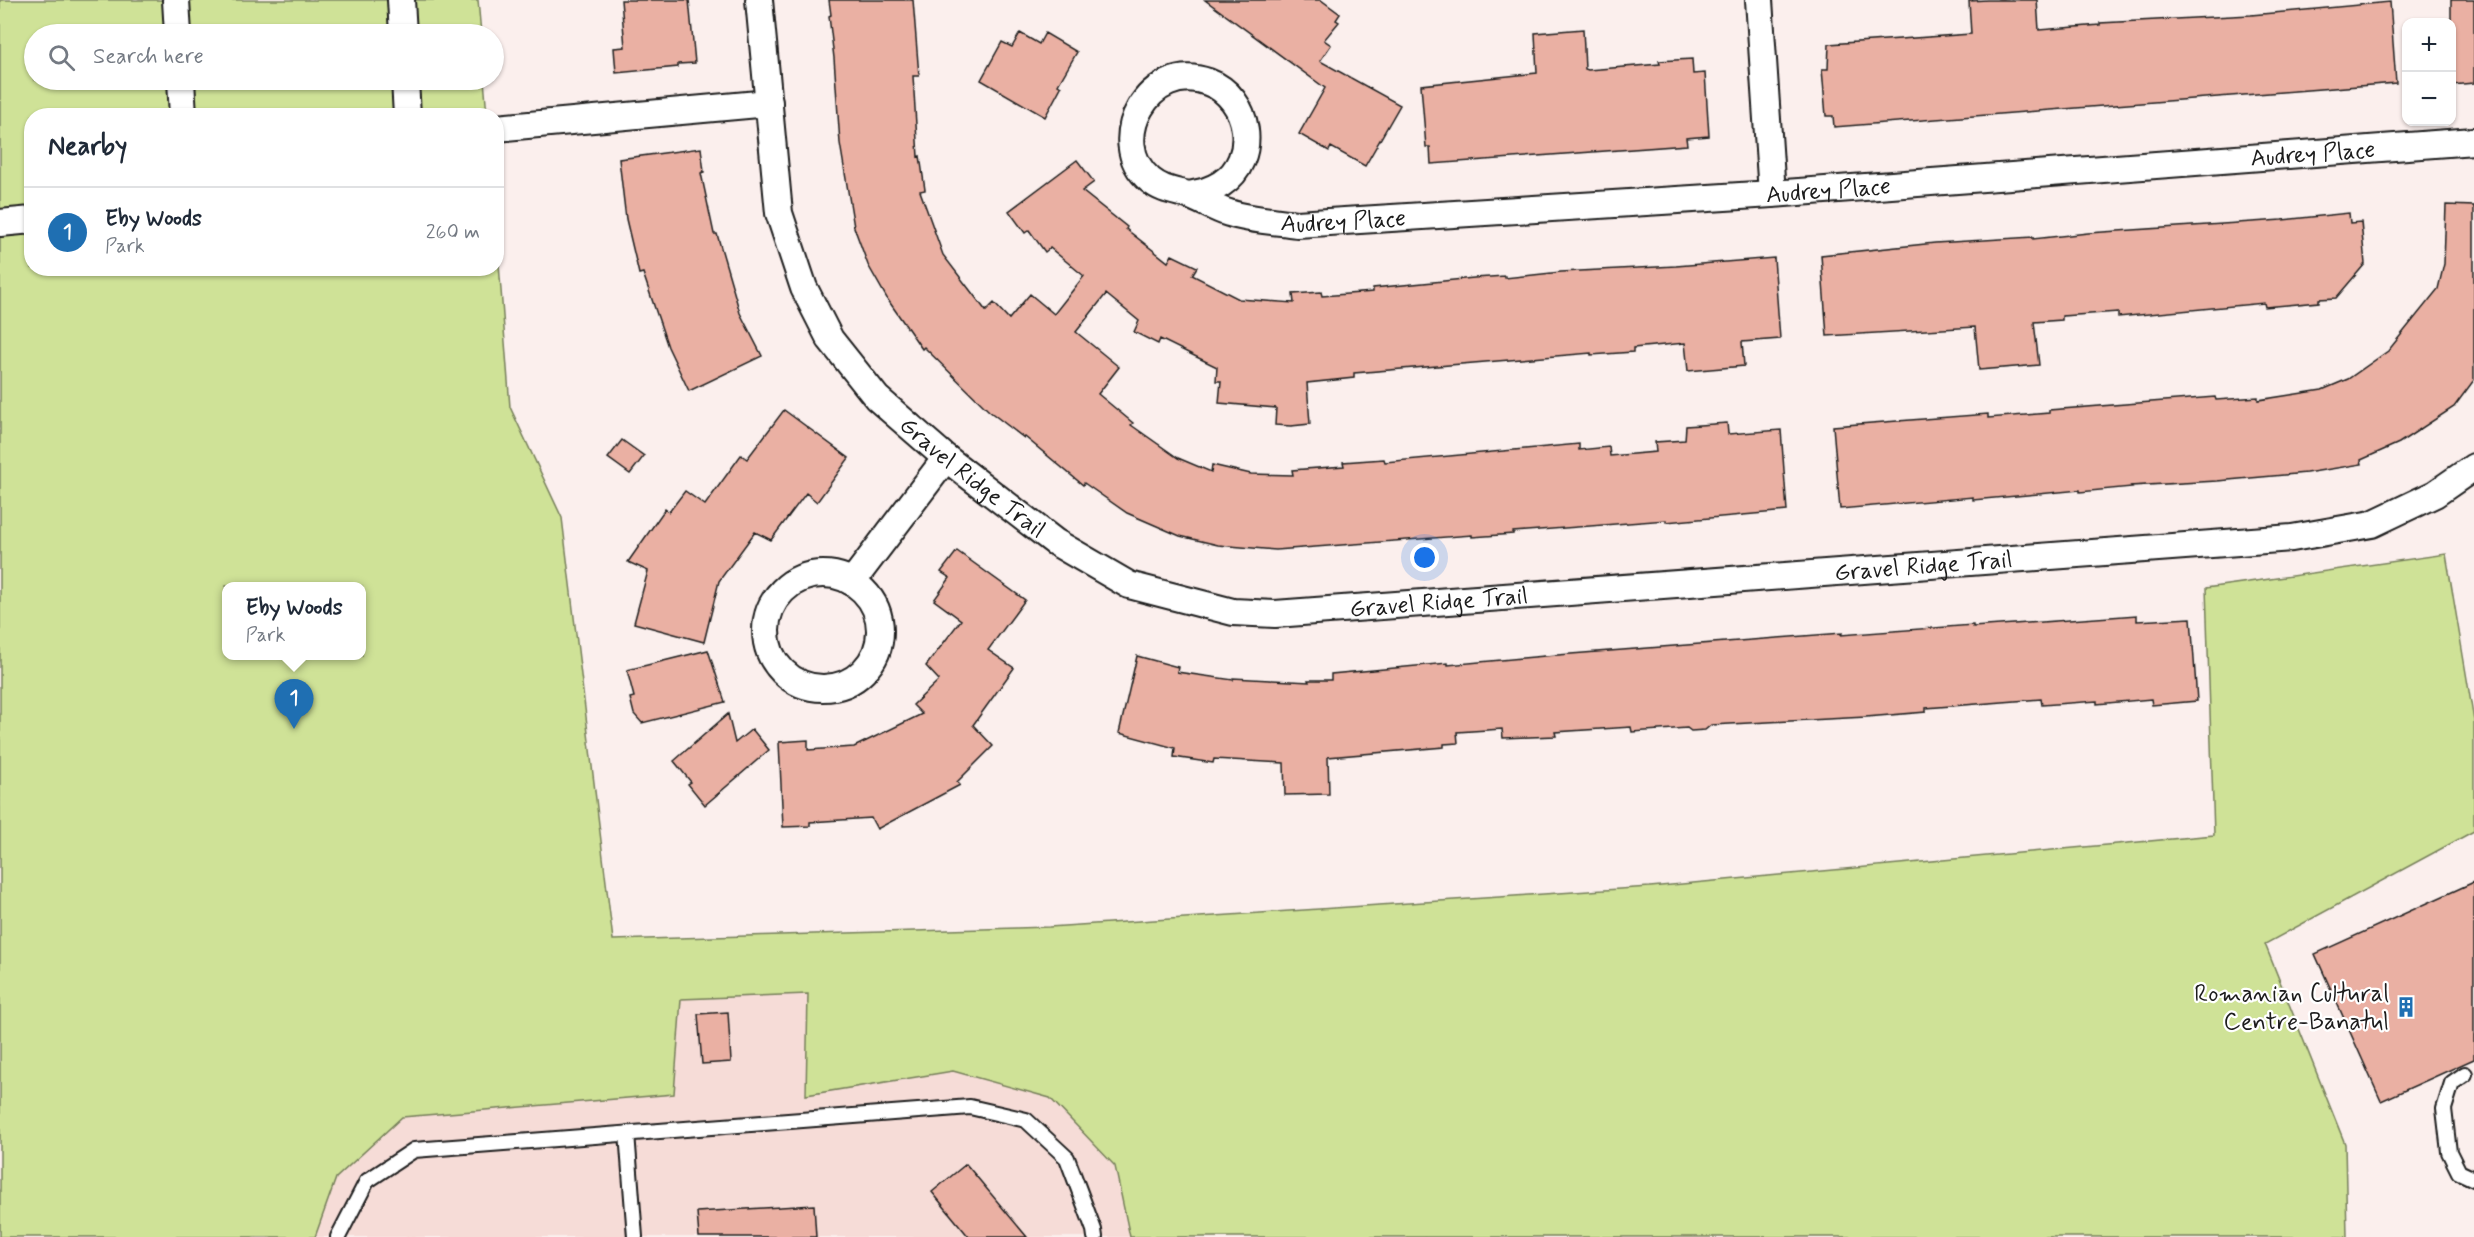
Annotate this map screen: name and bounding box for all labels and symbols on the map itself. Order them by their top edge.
street label: Audrey Place [2249,134,2377,175]
street label: Audrey Place [1765,171,1892,211]
street label: Audrey Place [1279,203,1407,241]
street label: Gravel Ridge Trail [892,410,1051,546]
your location [1410,543,1439,572]
street label: Gravel Ridge Trail [1833,545,2014,589]
street label: Gravel Ridge Trail [1349,581,1529,625]
pin: 1 [274,680,314,729]
place label: Romanian Cultural Centre-Banatul [2194,979,2389,1038]
building icon: Romanian Cultural Centre-Banatul [2394,995,2418,1019]

